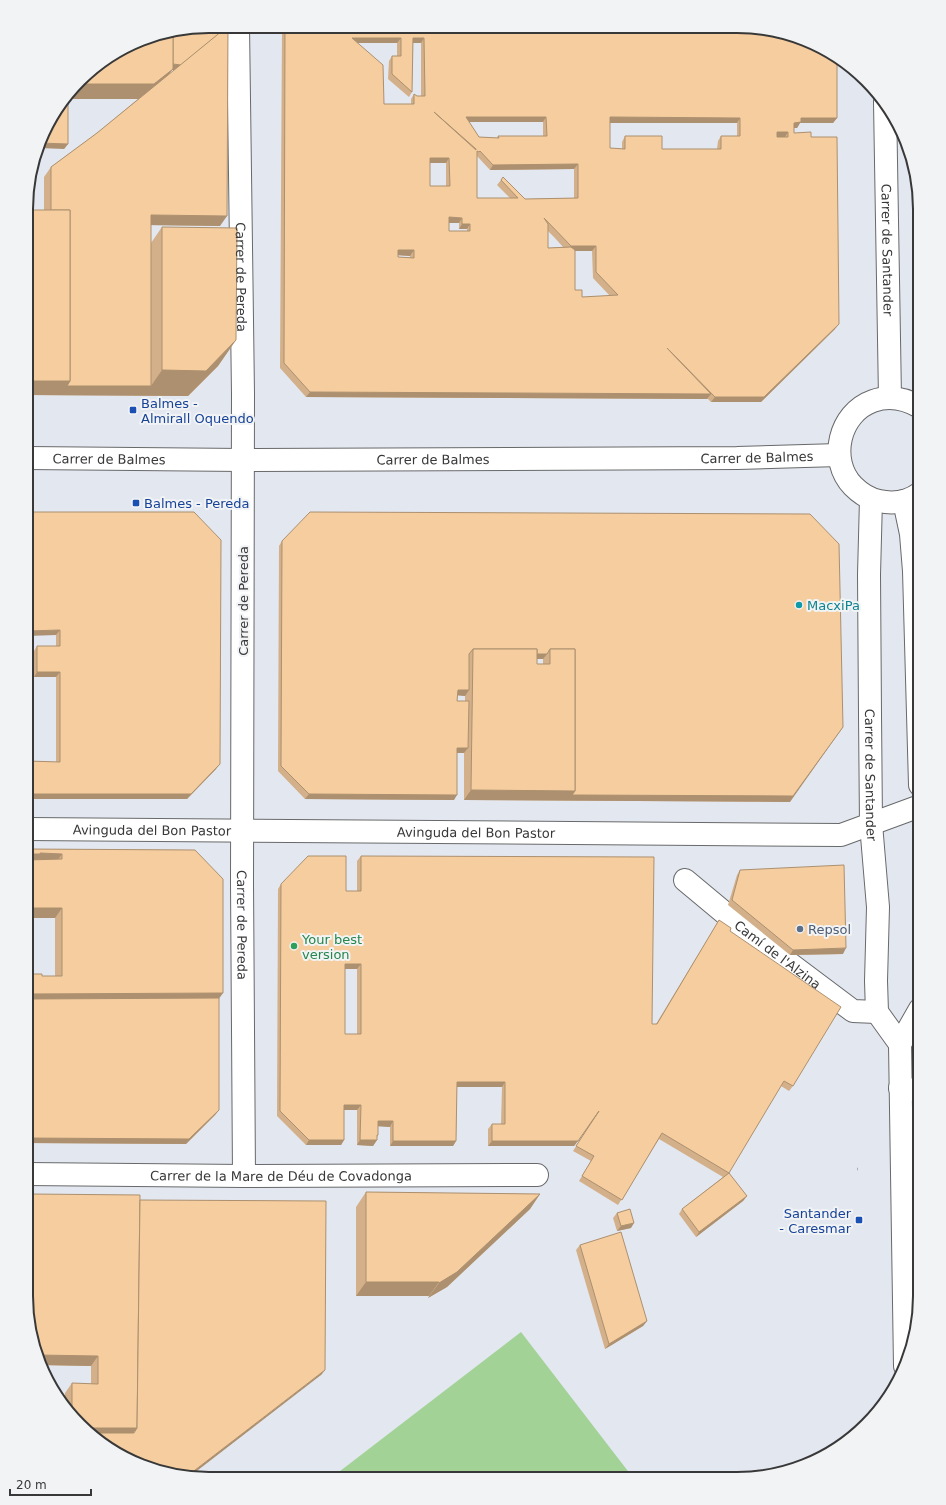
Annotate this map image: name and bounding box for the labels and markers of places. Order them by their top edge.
place label: Balmes - Almirall Oquendo [141,396,254,426]
marker: Balmes - Almirall Oquendo [128,405,138,415]
place label: Balmes - Pereda [144,496,250,511]
marker: Balmes - Pereda [131,498,141,508]
place label: MacxiPa [807,598,860,613]
marker: MacxiPa [794,600,804,610]
place label: Repsol [808,922,851,937]
marker: Repsol [795,924,805,934]
place label: Your best version [301,932,362,962]
marker: Your best version [289,941,299,951]
place label: Santander - Caresmar [779,1206,852,1236]
marker: Santander - Caresmar [854,1215,864,1225]

